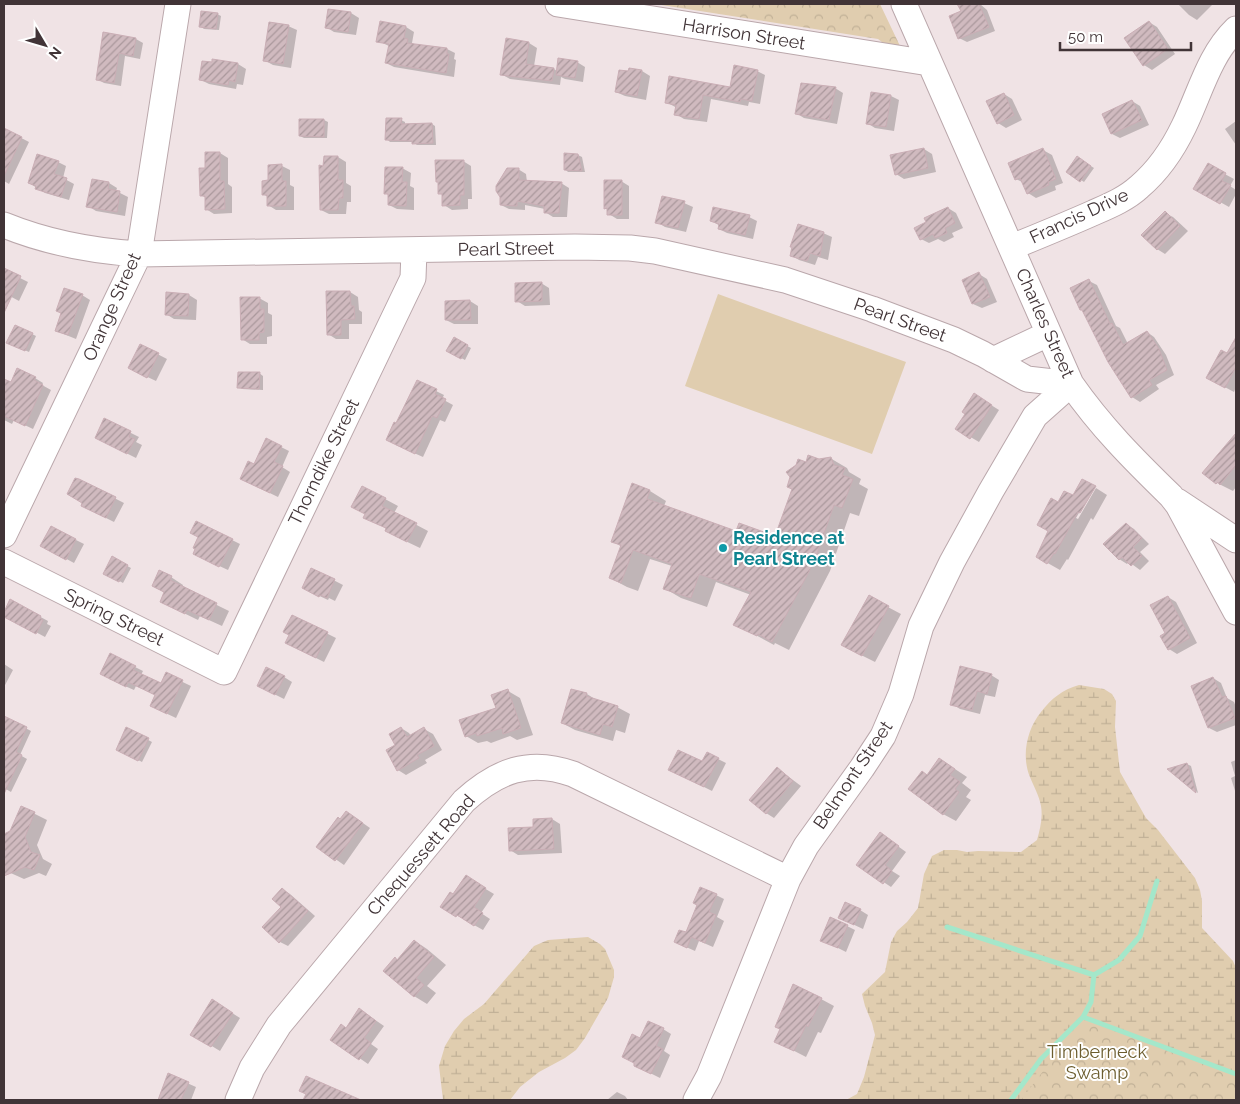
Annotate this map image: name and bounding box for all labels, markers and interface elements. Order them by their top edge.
street label: Harrison Street [681,13,807,54]
north arrow [20,20,70,70]
scale bar [1060,20,1191,52]
text: 50 m [1068,28,1103,46]
text: N [46,44,65,62]
street label: Francis Drive [1026,183,1132,248]
street label: Pearl Street [458,237,554,260]
street label: Orange Street [78,249,145,364]
street label: Charles Street [1012,265,1079,381]
street label: Pearl Street [851,293,949,346]
street label: Thorndike Street [284,395,363,529]
place label: Residence at Pearl Street [733,527,845,569]
marker: Residence at Pearl Street [717,542,729,554]
street label: Spring Street [61,583,168,650]
street label: Belmont Street [809,717,896,833]
street label: Chequessett Road [362,790,479,919]
park label: Timberneck Swamp [1047,1041,1147,1083]

